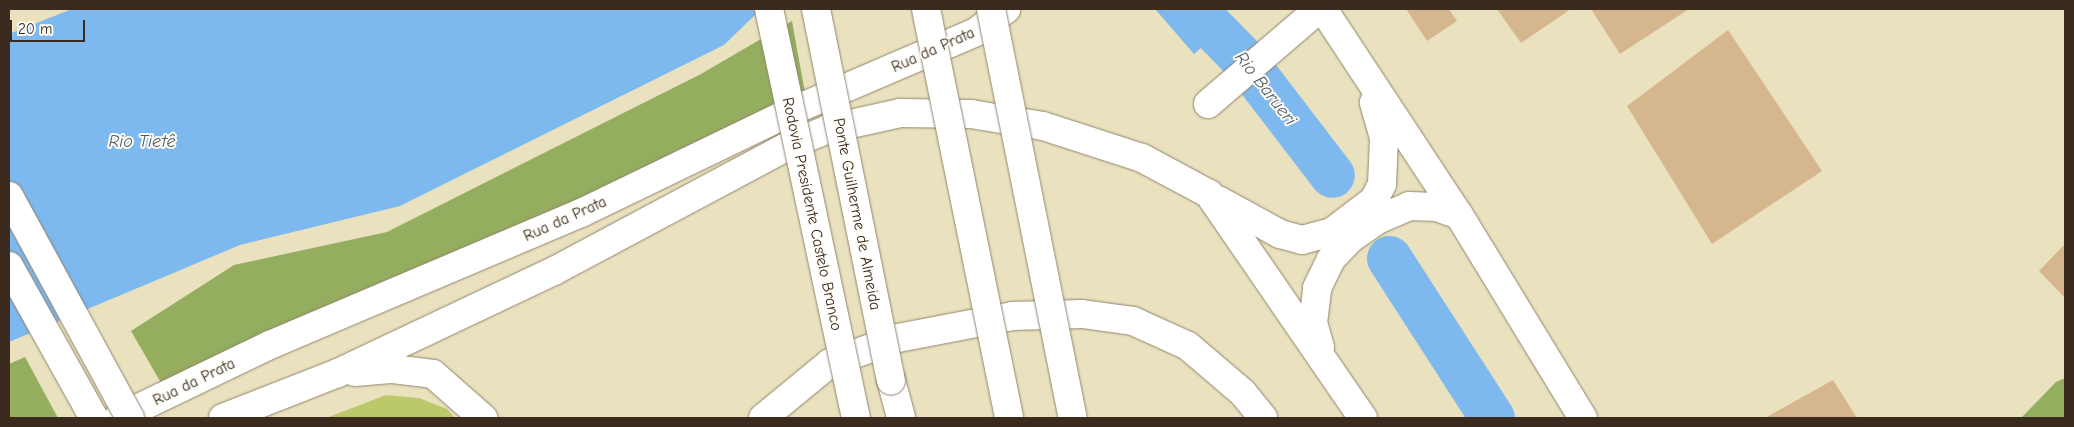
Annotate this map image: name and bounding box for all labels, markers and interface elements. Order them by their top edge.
scale bar [12,10,88,42]
text: 20 m [18,20,52,38]
street label: Rua da Prata [888,23,978,77]
water label: Rio Barueri [1230,48,1300,130]
street label: Rodovia Presidente Castelo Branco [778,96,846,332]
street label: Ponte Guilherme de Almeida [829,116,885,312]
water label: Rio Tietê [108,131,176,153]
street label: Rua da Prata [520,192,610,246]
street label: Rua da Prata [150,354,238,410]

